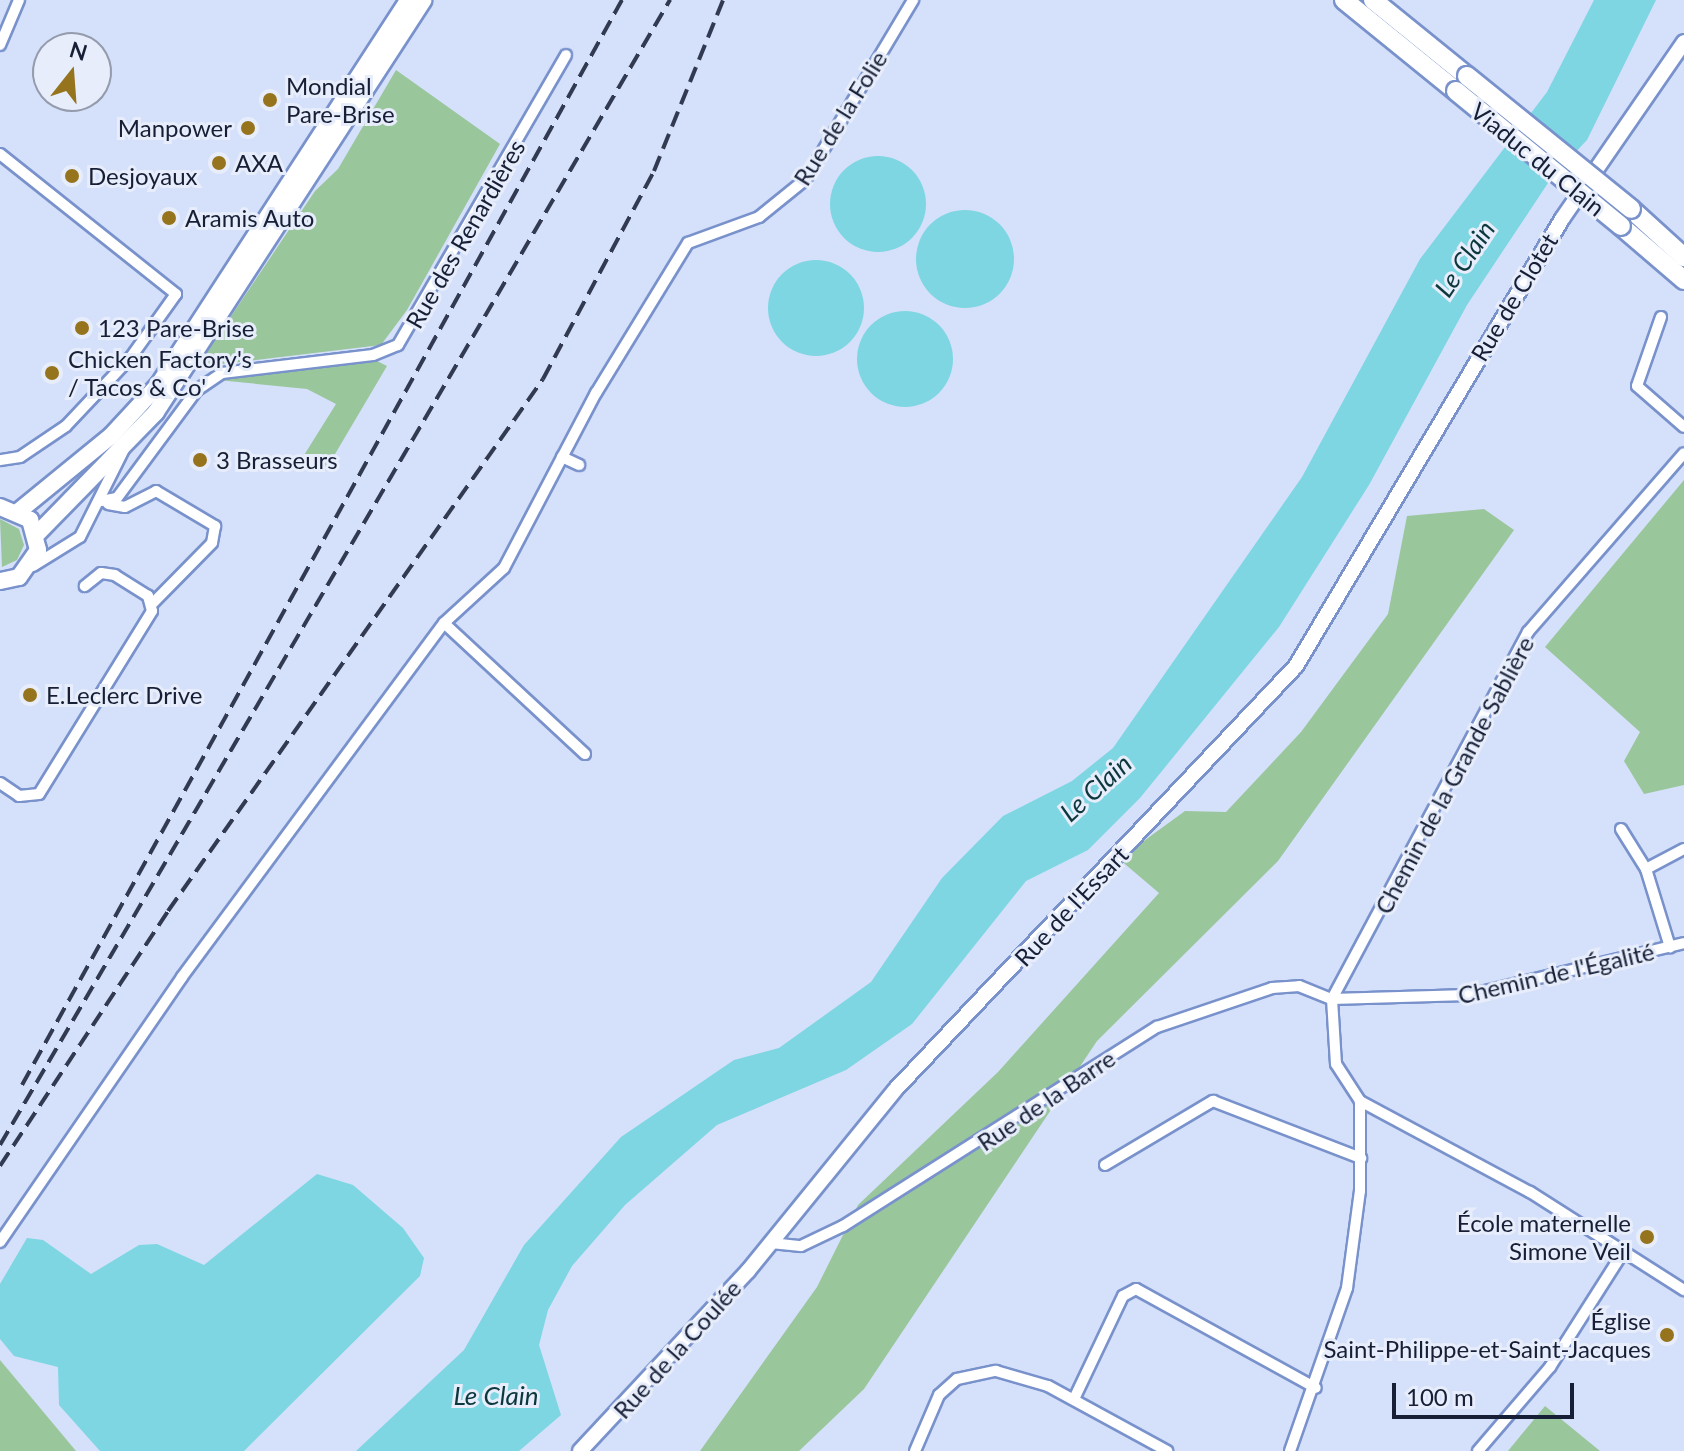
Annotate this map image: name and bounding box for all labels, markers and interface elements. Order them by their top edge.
north arrow [32,32,112,112]
text: N [67,35,91,66]
street label: Rue de la Folie [787,46,893,190]
place label: Mondial Pare-Brise [286,72,395,128]
marker: Mondial Pare-Brise [261,91,279,109]
street label: Viaduc du Clain [1465,96,1611,222]
place label: Manpower [118,114,232,142]
marker: Manpower [239,119,257,137]
street label: Rue des Renardières [399,135,531,333]
place label: AXA [235,149,283,177]
marker: AXA [210,154,228,172]
place label: Desjoyaux [88,162,198,190]
marker: Desjoyaux [63,167,81,185]
place label: Aramis Auto [185,204,315,232]
marker: Aramis Auto [160,209,178,227]
water label: Le Clain [1428,215,1502,303]
street label: Rue de Clotet [1465,228,1563,366]
place label: 123 Pare-Brise [98,314,255,342]
marker: 123 Pare-Brise [73,319,91,337]
place label: Chicken Factory's / Tacos & Co' [68,345,252,401]
marker: Chicken Factory's / Tacos & Co' [43,364,61,382]
place label: 3 Brasseurs [216,446,338,474]
marker: 3 Brasseurs [191,451,209,469]
street label: Chemin de la Grande Sablière [1369,631,1539,919]
place label: E.Leclerc Drive [46,681,203,709]
marker: E.Leclerc Drive [21,686,39,704]
water label: Le Clain [1054,748,1138,828]
street label: Rue de l'Essart [1008,840,1134,972]
street label: Chemin de l'Égalité [1455,936,1657,1010]
street label: Rue de la Barre [972,1043,1120,1157]
place label: École maternelle Simone Veil [1457,1209,1631,1265]
marker: École maternelle Simone Veil [1638,1228,1656,1246]
street label: Rue de la Coulée [607,1274,747,1424]
place label: Église Saint-Philippe-et-Saint-Jacques [1323,1307,1651,1363]
marker: Église Saint-Philippe-et-Saint-Jacques [1658,1326,1676,1344]
scale bar [1396,1367,1578,1417]
water label: Le Clain [453,1380,539,1412]
text: 100 m [1406,1382,1474,1411]

